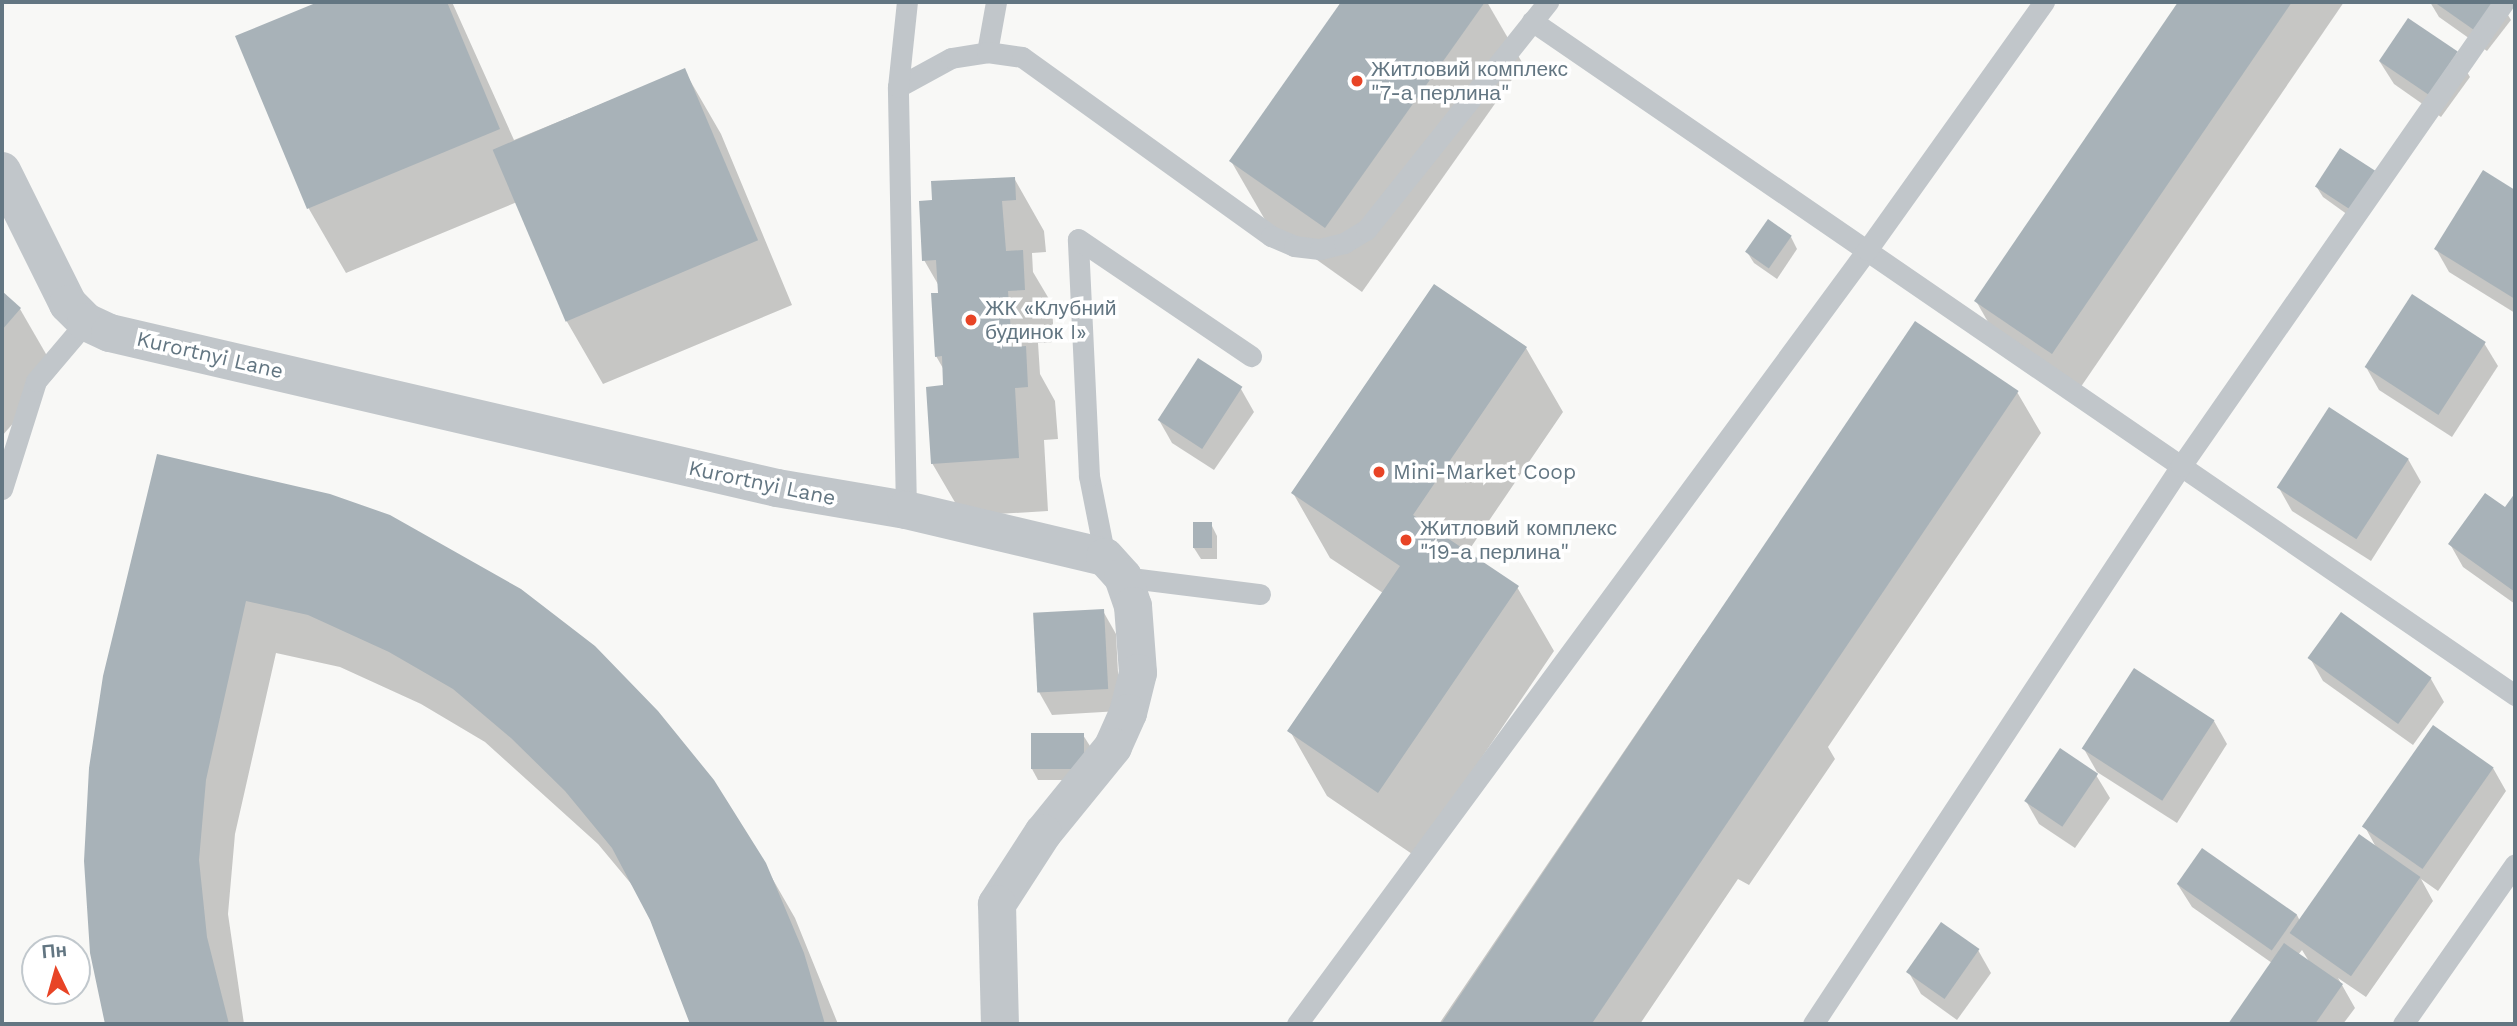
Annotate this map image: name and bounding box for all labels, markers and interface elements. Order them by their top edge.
place label: Житловий комплекс "7-а перлина" [1371,56,1568,106]
marker: Житловий комплекс "7-а перлина" [1349,73,1365,89]
place label: ЖК «Клубний будинок I» [985,295,1116,345]
marker: ЖК «Клубний будинок I» [963,312,979,328]
street label: Kurortnyi Lane [134,326,286,384]
street label: Kurortnyi Lane [686,455,838,511]
place label: Mini-Market Coop [1393,459,1576,485]
marker: Mini-Market Coop [1371,464,1387,480]
place label: Житловий комплекс "19-а перлина" [1420,515,1617,565]
marker: Житловий комплекс "19-а перлина" [1398,532,1414,548]
north arrow [21,935,91,1005]
text: Пн [41,938,68,963]

